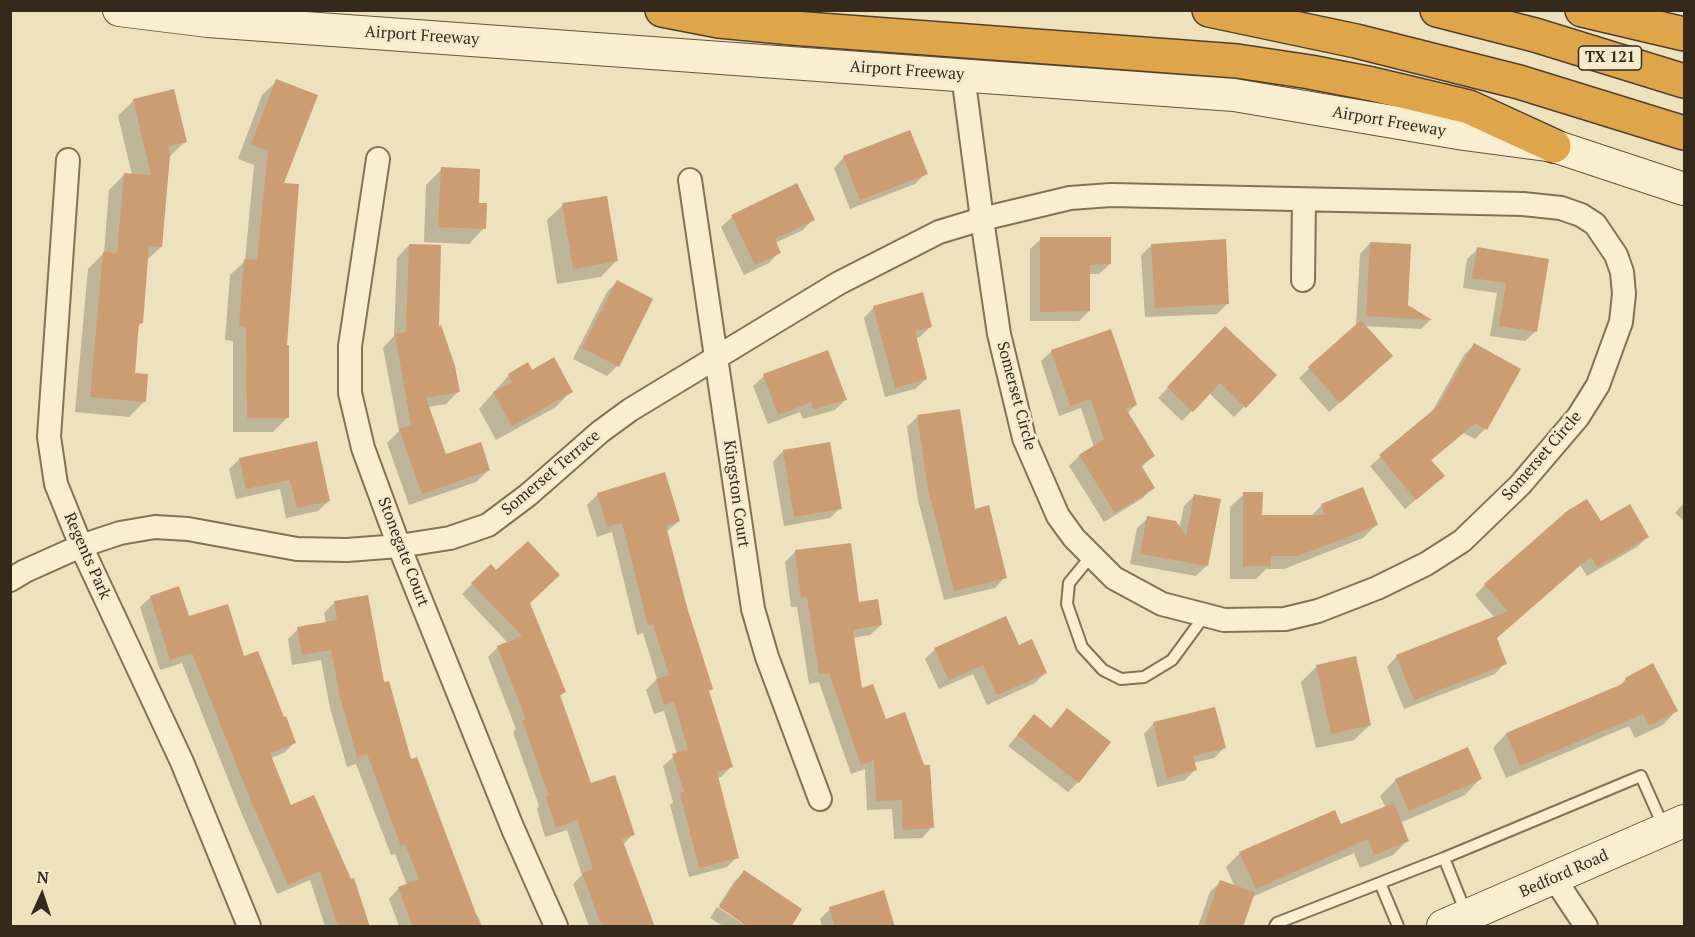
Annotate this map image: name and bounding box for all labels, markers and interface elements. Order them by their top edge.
street label: Airport Freeway [364,22,480,50]
road number: TX 121 [1578,46,1642,70]
street label: Airport Freeway [849,57,965,85]
street label: Airport Freeway [1331,103,1447,141]
street label: Somerset Circle [992,340,1040,452]
street label: Somerset Circle [1498,408,1586,504]
street label: Somerset Terrace [498,426,604,520]
street label: Kingston Court [719,439,753,549]
street label: Stonegate Court [373,495,433,609]
street label: Regents Park [59,510,115,602]
street label: Bedford Road [1517,846,1611,902]
north arrow [12,865,72,925]
text: N [36,866,50,888]

